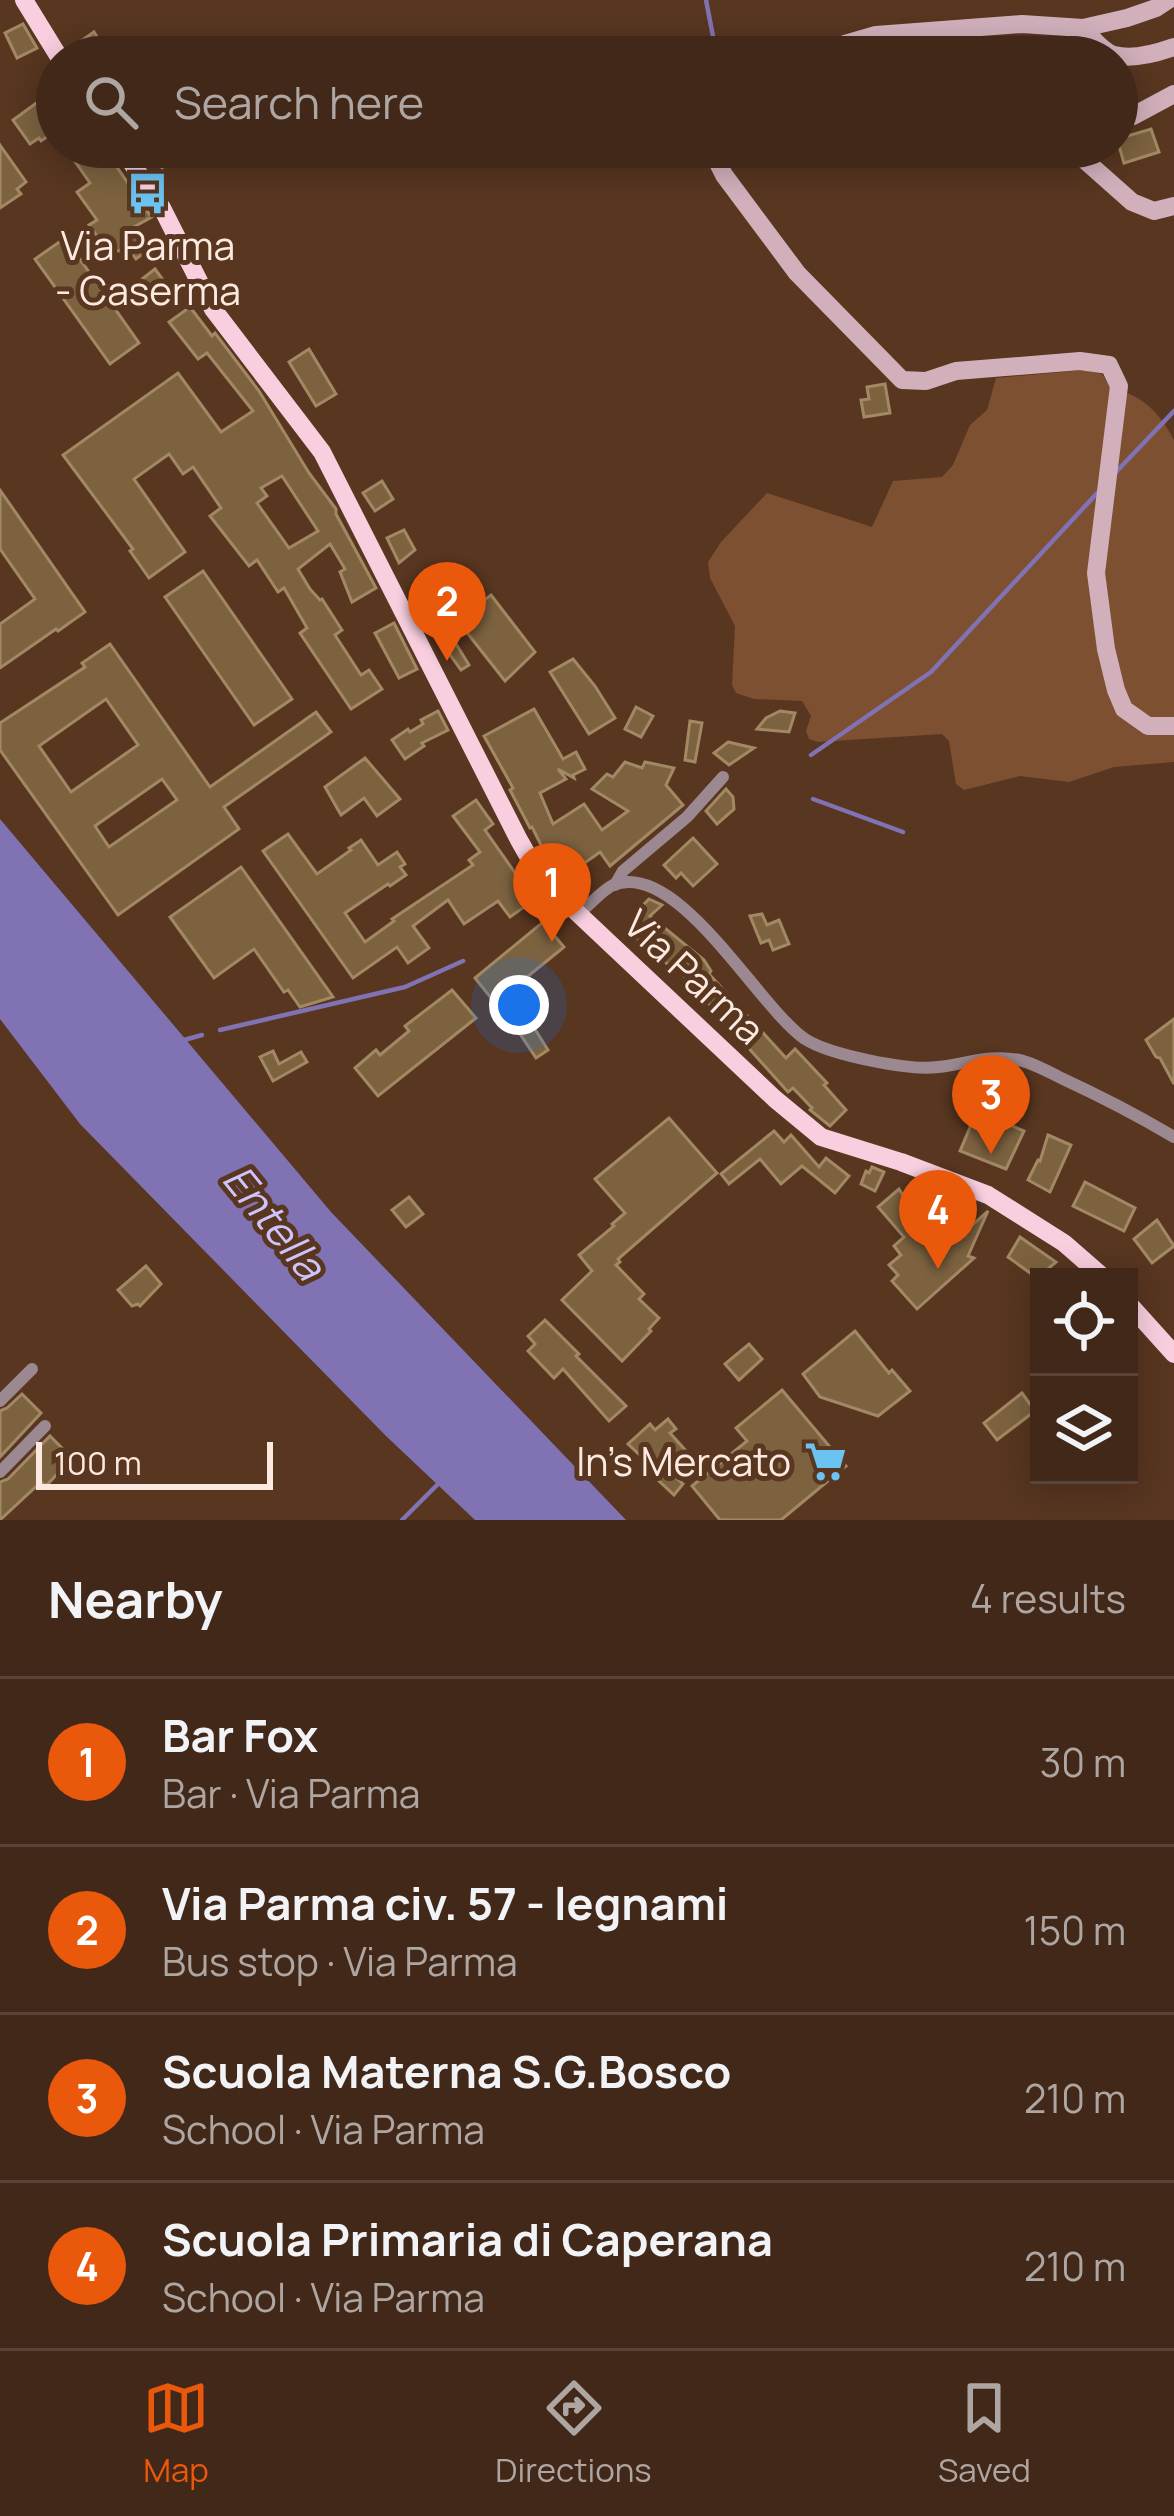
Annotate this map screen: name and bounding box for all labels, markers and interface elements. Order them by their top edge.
search box [36,36,1138,168]
icon: search [78,69,144,135]
text: Search here [174,71,424,133]
bus stop icon: Via Parma - Caserma [125,171,171,217]
place label: Via Parma - Caserma [55,218,241,317]
pin: 2 [408,562,486,661]
pin: 1 [513,843,591,942]
street label: Via Parma [612,897,777,1055]
your location [489,975,549,1035]
pin: 3 [952,1055,1030,1154]
water label: Entella [211,1152,341,1293]
pin: 4 [899,1170,977,1269]
map controls [1030,1268,1138,1484]
button: locate [1030,1268,1138,1376]
button: layers [1030,1376,1138,1484]
place label: In's Mercato [576,1434,791,1488]
scale bar [36,1436,273,1489]
supermarket icon: In's Mercato [802,1439,848,1485]
text: 100 m [54,1440,142,1485]
text: Nearby [48,1564,223,1633]
text: 4 results [970,1571,1126,1625]
text: Bar Fox [162,1704,318,1766]
text: 1 [78,1735,96,1789]
text: 30 m [1040,1735,1126,1789]
text: Bar · Via Parma [162,1766,421,1820]
text: Via Parma civ. 57 - legnami [162,1872,729,1934]
text: 2 [75,1903,99,1957]
text: 150 m [1024,1903,1126,1957]
text: Bus stop · Via Parma [162,1934,518,1988]
text: Scuola Materna S.G.Bosco [162,2040,731,2102]
text: 3 [76,2071,98,2125]
text: 210 m [1024,2071,1126,2125]
text: School · Via Parma [162,2102,485,2156]
text: Scuola Primaria di Caperana [162,2208,773,2270]
text: 4 [75,2239,99,2293]
text: 210 m [1024,2239,1126,2293]
text: School · Via Parma [162,2270,485,2324]
tab: Map [143,2375,209,2492]
tab: Directions [495,2375,652,2492]
tab: Saved [938,2375,1031,2492]

